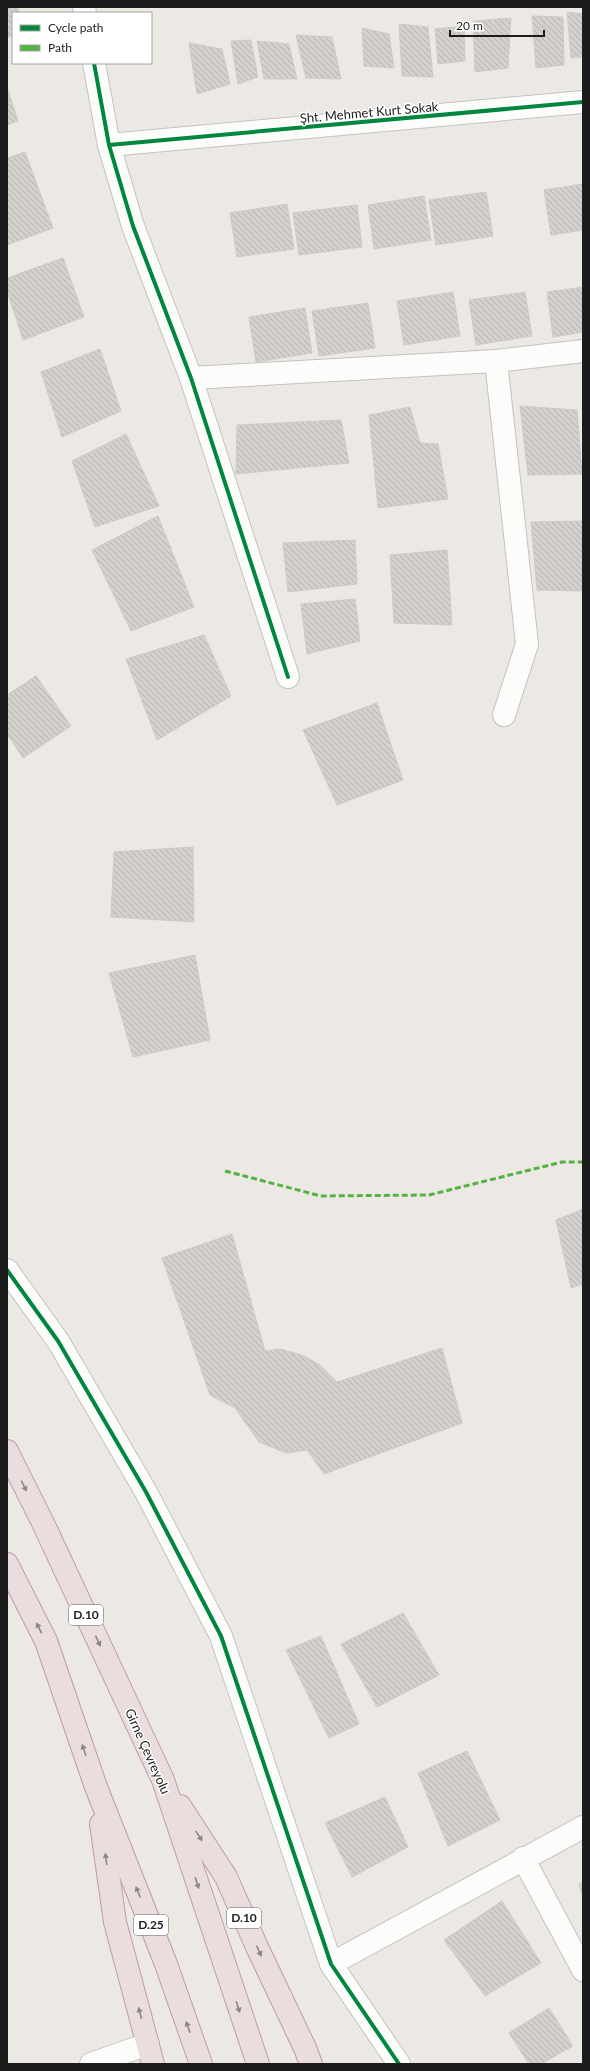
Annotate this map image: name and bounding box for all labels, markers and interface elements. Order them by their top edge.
legend [12,12,152,64]
scale bar [450,12,544,38]
text: 20 m [456,18,483,33]
text: Cycle path [48,20,103,35]
text: Path [48,40,72,55]
street label: Şht. Mehmet Kurt Sokak [299,98,439,126]
one-way arrow [21,1480,28,1492]
road number: D.10 [69,1605,103,1625]
one-way arrow [36,1623,43,1634]
one-way arrow [95,1636,101,1647]
street label: Girne Çevreyolu [122,1706,174,1796]
one-way arrow [80,1744,86,1756]
one-way arrow [195,1831,203,1841]
one-way arrow [103,1853,109,1865]
one-way arrow [194,1878,200,1890]
one-way arrow [134,1886,140,1898]
road number: D.10 [227,1908,261,1928]
road number: D.25 [134,1915,168,1935]
one-way arrow [256,1946,262,1957]
one-way arrow [236,2001,242,2013]
one-way arrow [136,2007,142,2019]
one-way arrow [185,2021,191,2033]

